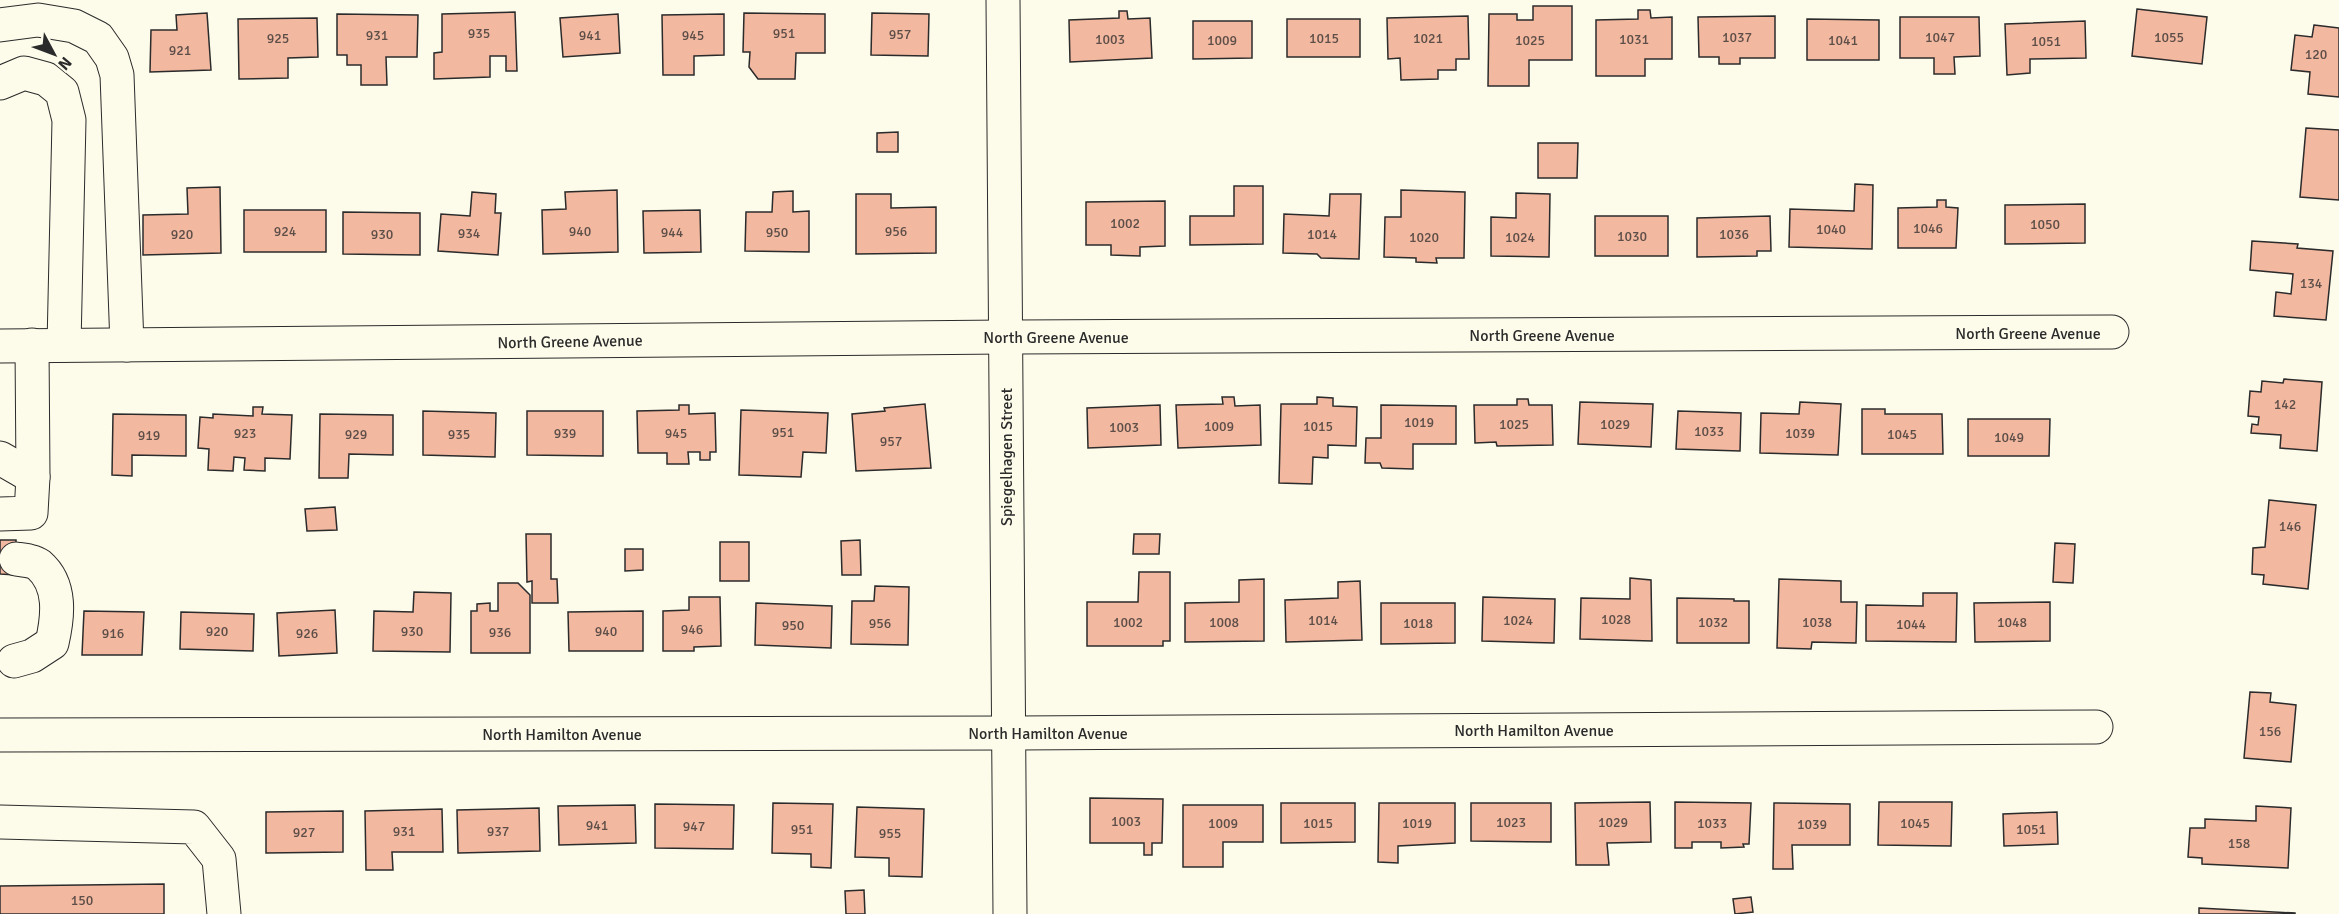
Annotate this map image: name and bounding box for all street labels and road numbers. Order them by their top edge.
street label: North Greene Avenue [1955,324,2101,344]
street label: North Greene Avenue [1469,326,1615,346]
street label: North Greene Avenue [983,328,1129,348]
street label: North Greene Avenue [497,331,643,353]
street label: Spiegelhagen Street [997,388,1017,526]
street label: North Hamilton Avenue [1454,721,1614,741]
street label: North Hamilton Avenue [968,724,1128,744]
street label: North Hamilton Avenue [482,725,642,745]

